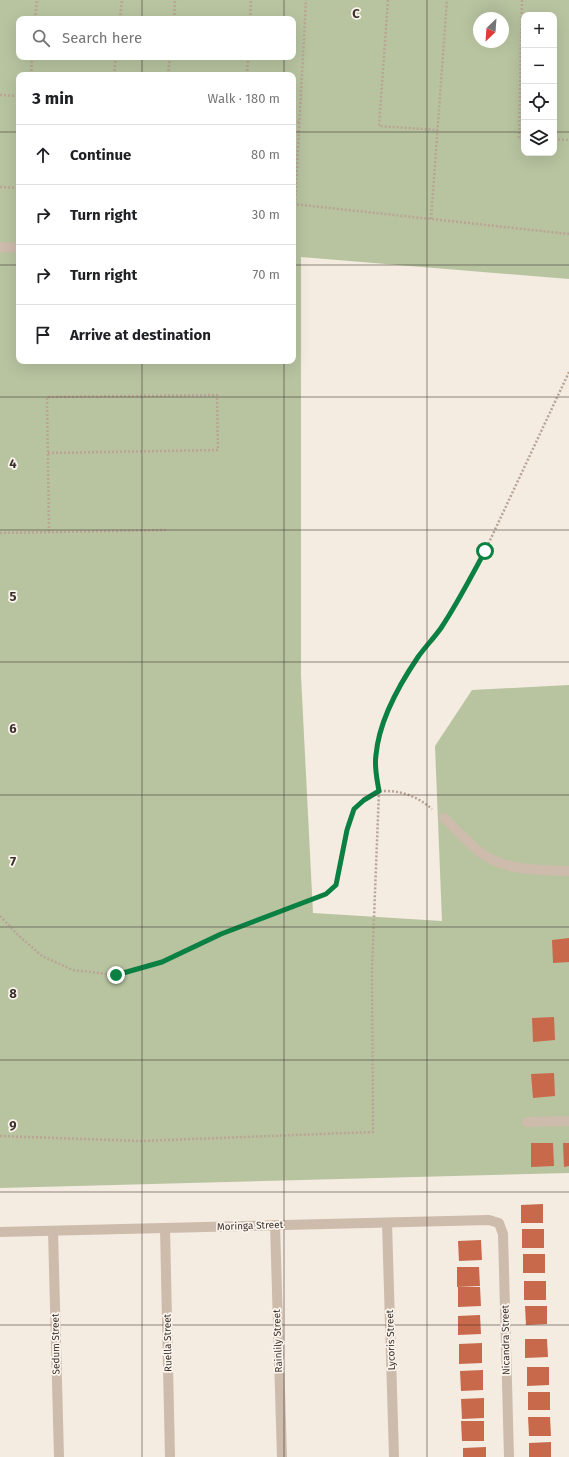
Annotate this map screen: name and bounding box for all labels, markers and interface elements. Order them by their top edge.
text: C [352,6,360,21]
north arrow [473,12,509,48]
map controls [521,12,557,156]
button: + [521,12,557,48]
search box [16,16,296,60]
icon: search [30,27,52,49]
text: Search here [62,29,142,47]
button: − [521,48,557,84]
button: locate [521,84,557,120]
text: 3 min [32,88,74,109]
text: Walk · 180 m [208,91,280,106]
button: layers [521,120,557,156]
icon: ahead [32,144,54,166]
text: Continue [70,146,131,164]
text: 80 m [251,147,280,162]
icon: right [32,204,54,226]
text: Turn right [70,206,137,224]
text: 30 m [252,207,280,222]
icon: right [32,264,54,286]
text: Turn right [70,266,137,284]
text: 70 m [253,267,280,282]
icon: arrive [32,324,54,346]
text: Arrive at destination [70,326,211,344]
text: 4 [9,456,17,471]
route start [476,542,494,560]
text: 5 [10,589,17,604]
text: 6 [9,721,17,736]
text: 7 [10,854,16,869]
route end [107,966,125,984]
text: 8 [9,986,17,1001]
text: 9 [9,1118,17,1133]
street label: Moringa Street [217,1219,284,1233]
street label: Nicandra Street [499,1304,513,1375]
street label: Rainlily Street [271,1309,285,1373]
street label: Lycoris Street [384,1309,398,1371]
street label: Sedum Street [49,1313,63,1375]
street label: Ruella Street [161,1313,175,1372]

